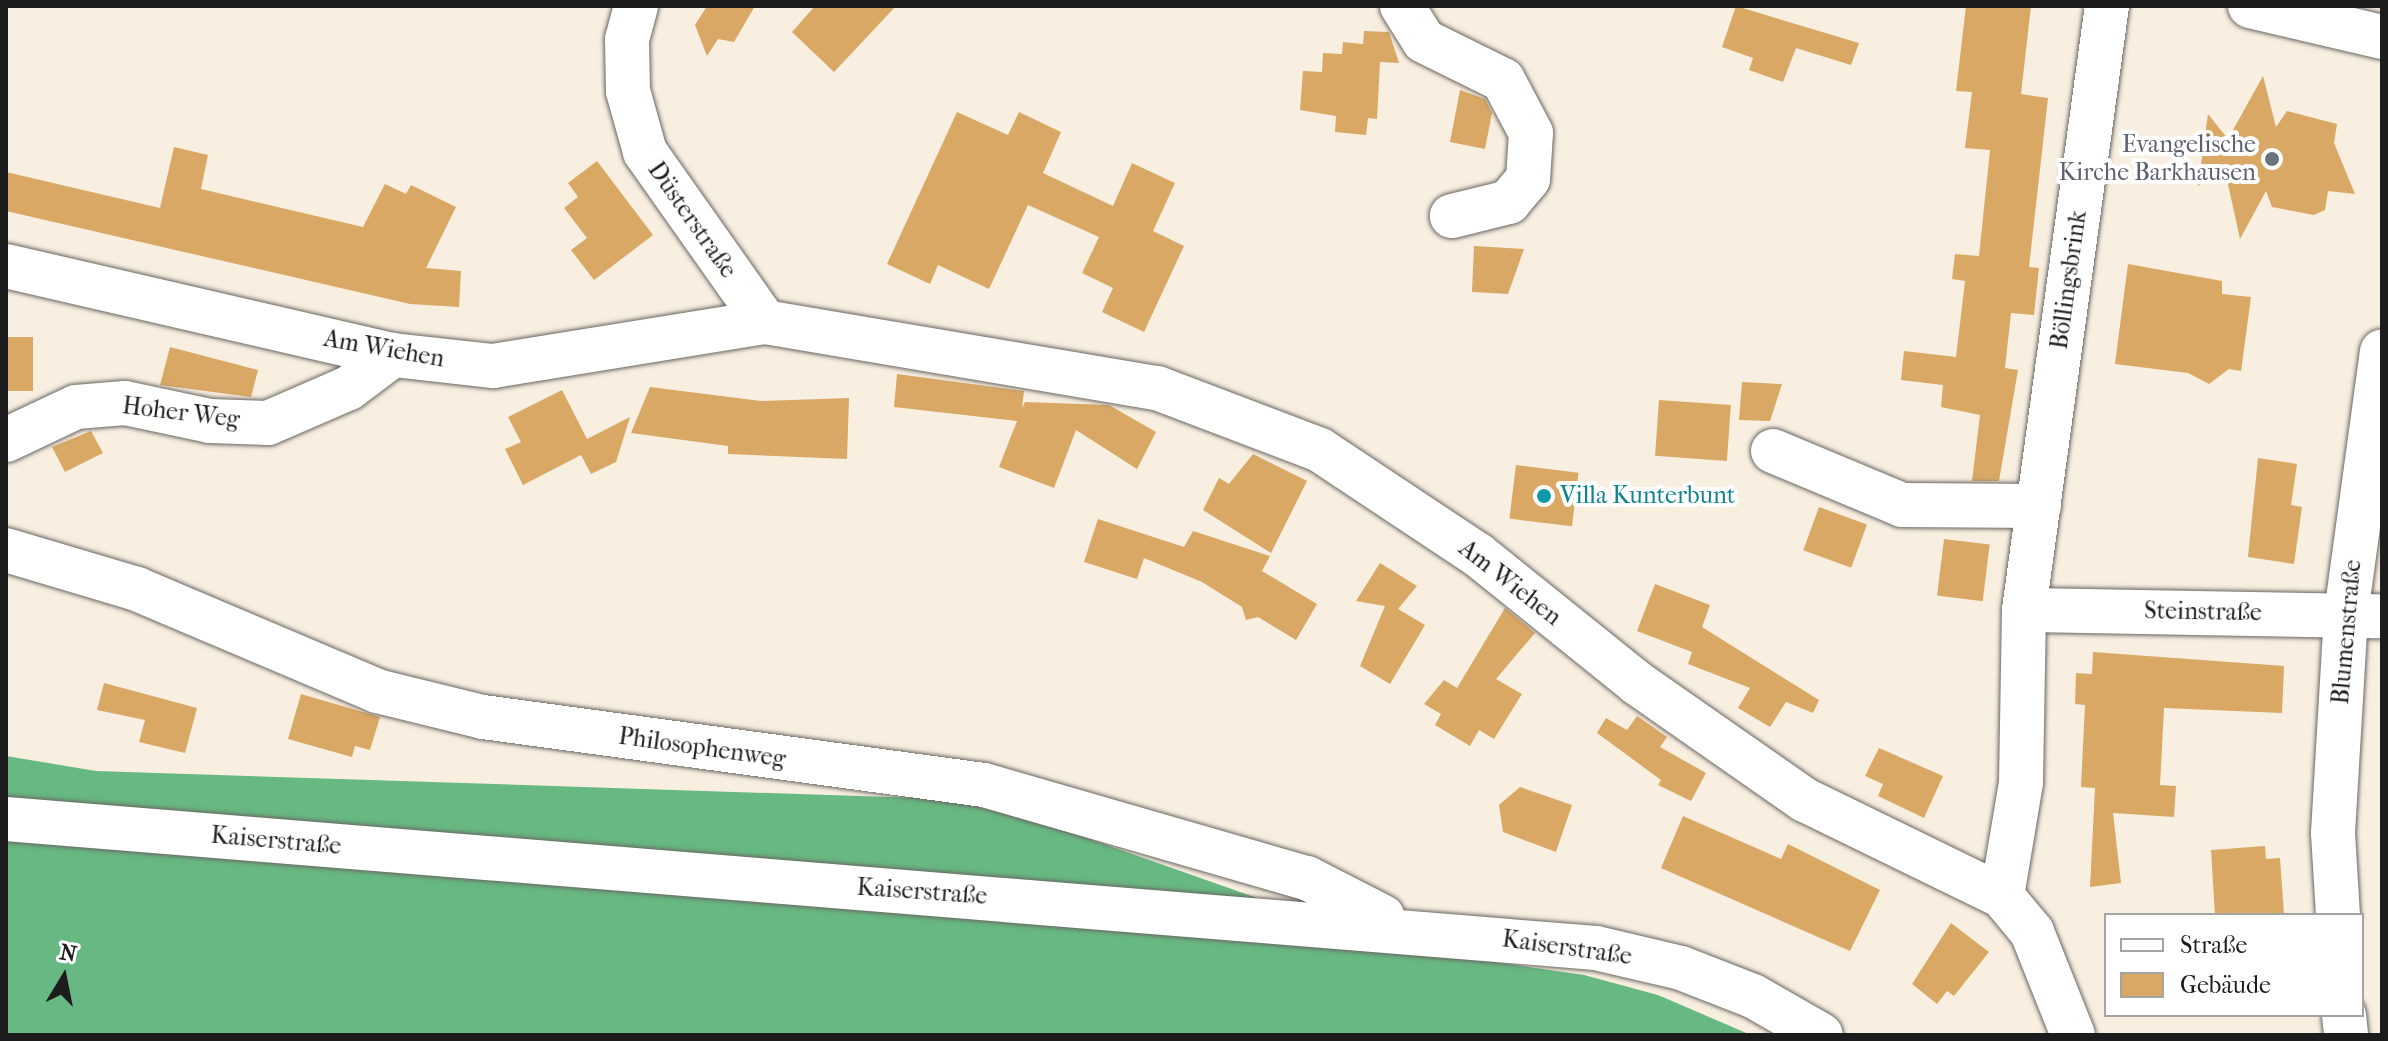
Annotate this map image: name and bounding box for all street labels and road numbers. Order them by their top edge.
street label: Düsterstraße [641,156,743,284]
street label: Böllingsbrink [2045,209,2093,351]
street label: Am Wiehen [321,324,447,374]
street label: Hoher Weg [121,392,241,434]
street label: Am Wiehen [1453,534,1567,632]
street label: Blumenstraße [2326,558,2368,706]
street label: Steinstraße [2144,597,2262,627]
street label: Philosophenweg [617,722,787,774]
street label: Kaiserstraße [210,821,342,861]
street label: Kaiserstraße [856,873,988,911]
street label: Kaiserstraße [1500,925,1634,971]

